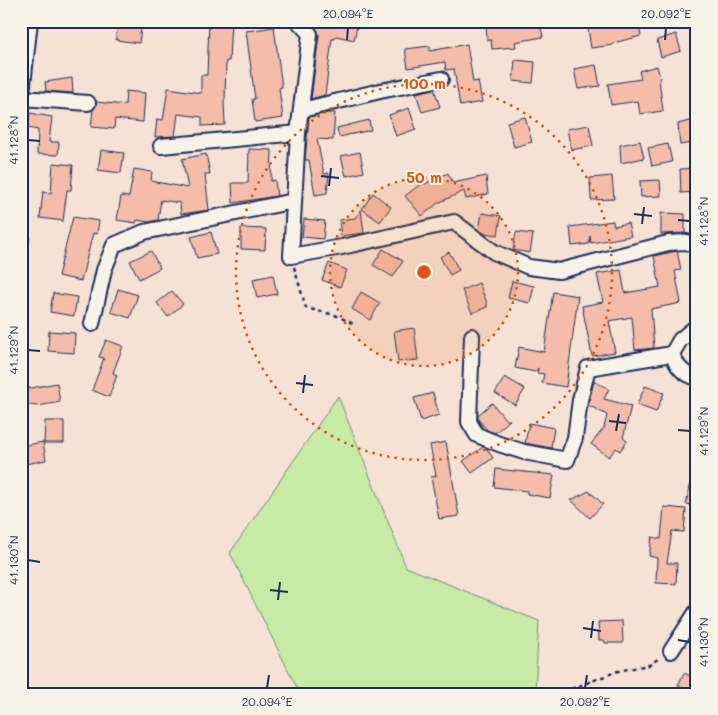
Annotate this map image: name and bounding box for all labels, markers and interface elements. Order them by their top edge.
text: 20.094°E [323,5,373,21]
text: 20.092°E [641,5,691,21]
text: 100 m [402,73,446,93]
text: 41.128°N [5,116,21,164]
text: 50 m [406,167,442,187]
text: 41.128°N [695,197,711,245]
centre of rings [415,263,433,281]
text: 41.129°N [5,326,21,374]
text: 41.129°N [695,407,711,455]
text: 41.130°N [5,535,21,585]
text: 41.130°N [695,617,711,667]
text: 20.094°E [242,693,292,709]
text: 20.092°E [560,693,610,709]

